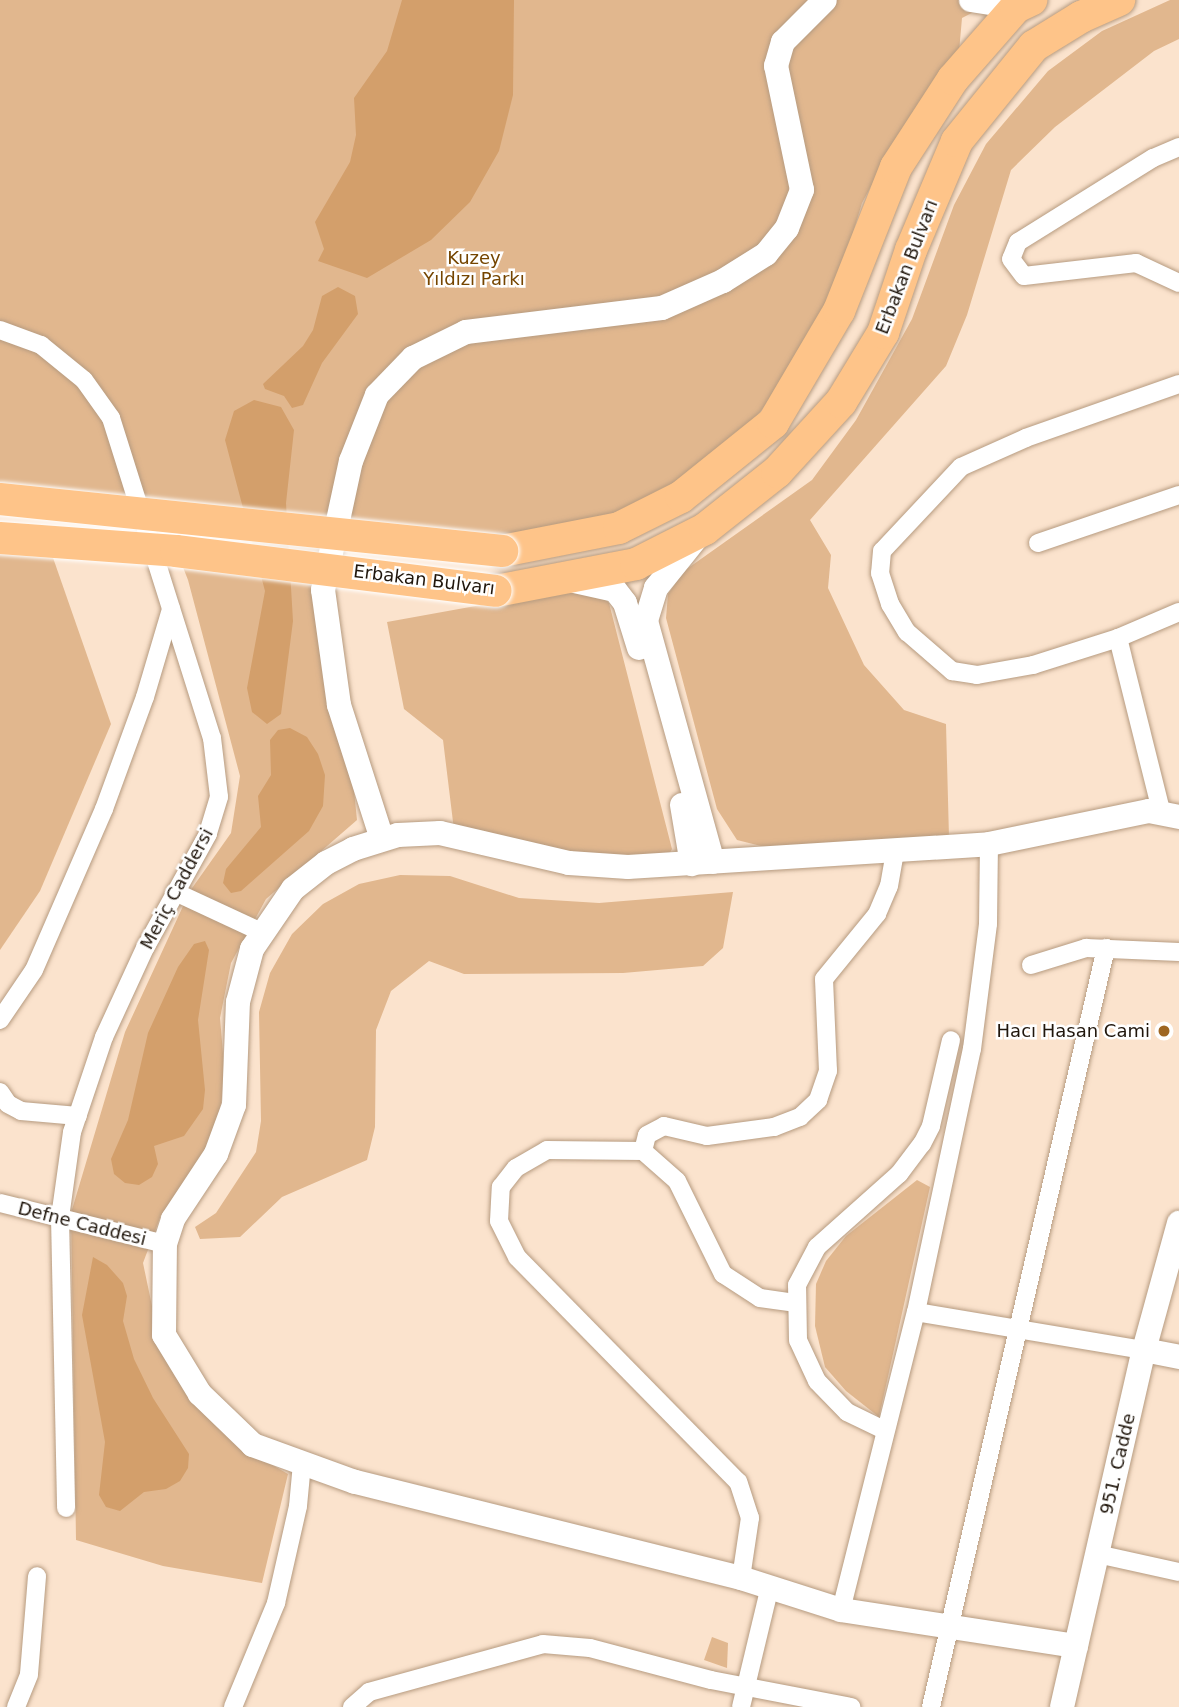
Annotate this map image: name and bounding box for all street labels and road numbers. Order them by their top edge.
street label: Erbakan Bulvarı [871,197,943,337]
street label: Erbakan Bulvarı [352,561,496,599]
street label: Meriç Caddersi [136,825,218,953]
street label: Defne Caddesi [16,1198,148,1250]
street label: 951. Cadde [1096,1411,1140,1517]

